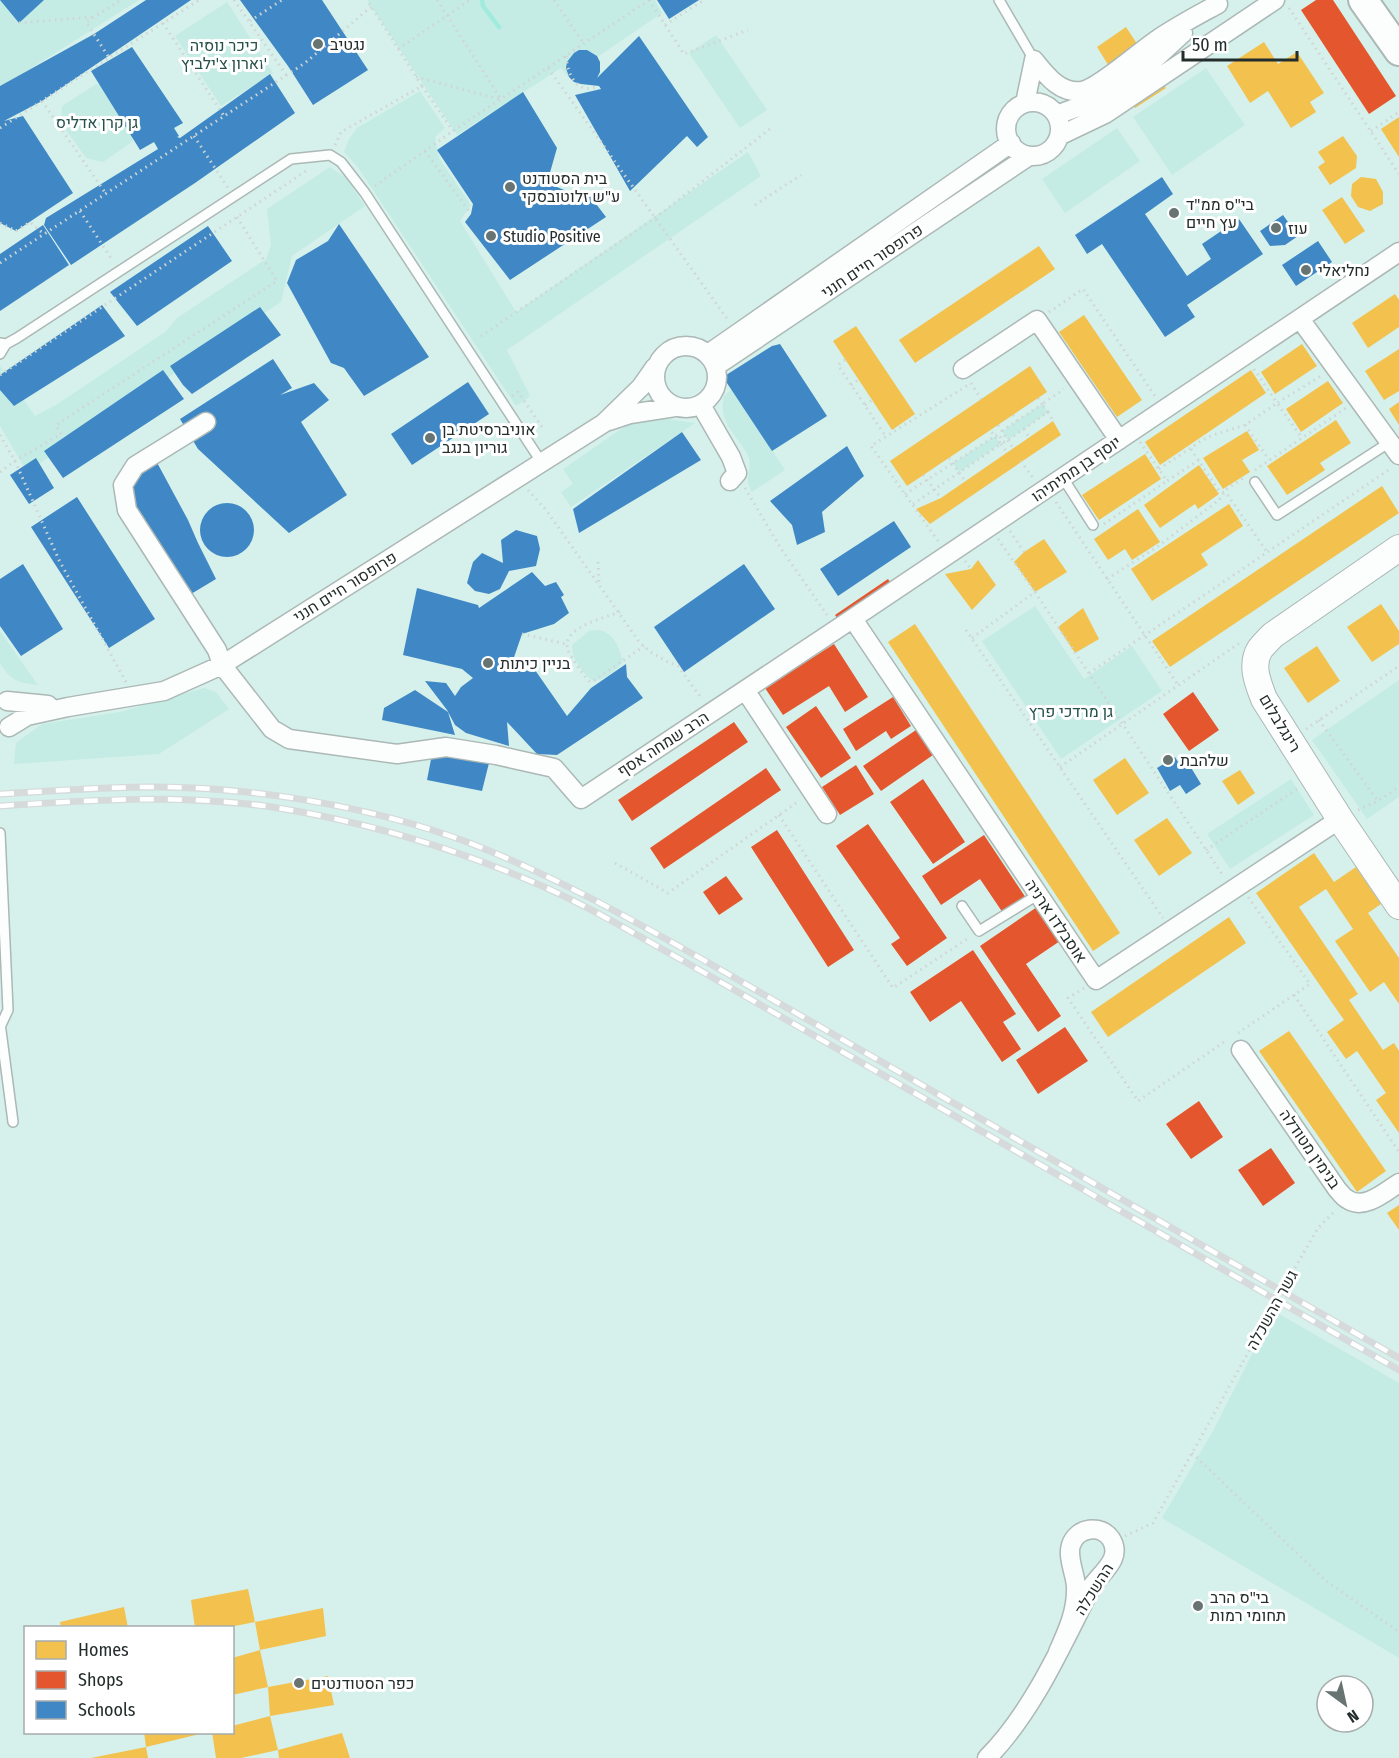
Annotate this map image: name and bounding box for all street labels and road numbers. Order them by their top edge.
street label: פרופסור חיים חנני [818,220,926,302]
street label: יוסף בן מתיתיהו [1028,432,1124,506]
street label: פרופסור חיים חנני [290,548,400,626]
street label: רינגלבלום [1255,690,1305,756]
street label: הרב שמחה אסף [614,707,712,781]
street label: אוסבלדו ארניה [1021,876,1091,966]
street label: בנימין מטודלה [1276,1105,1345,1193]
street label: גשר ההשכלה [1242,1267,1302,1353]
street label: ההשכלה [1071,1559,1117,1619]

